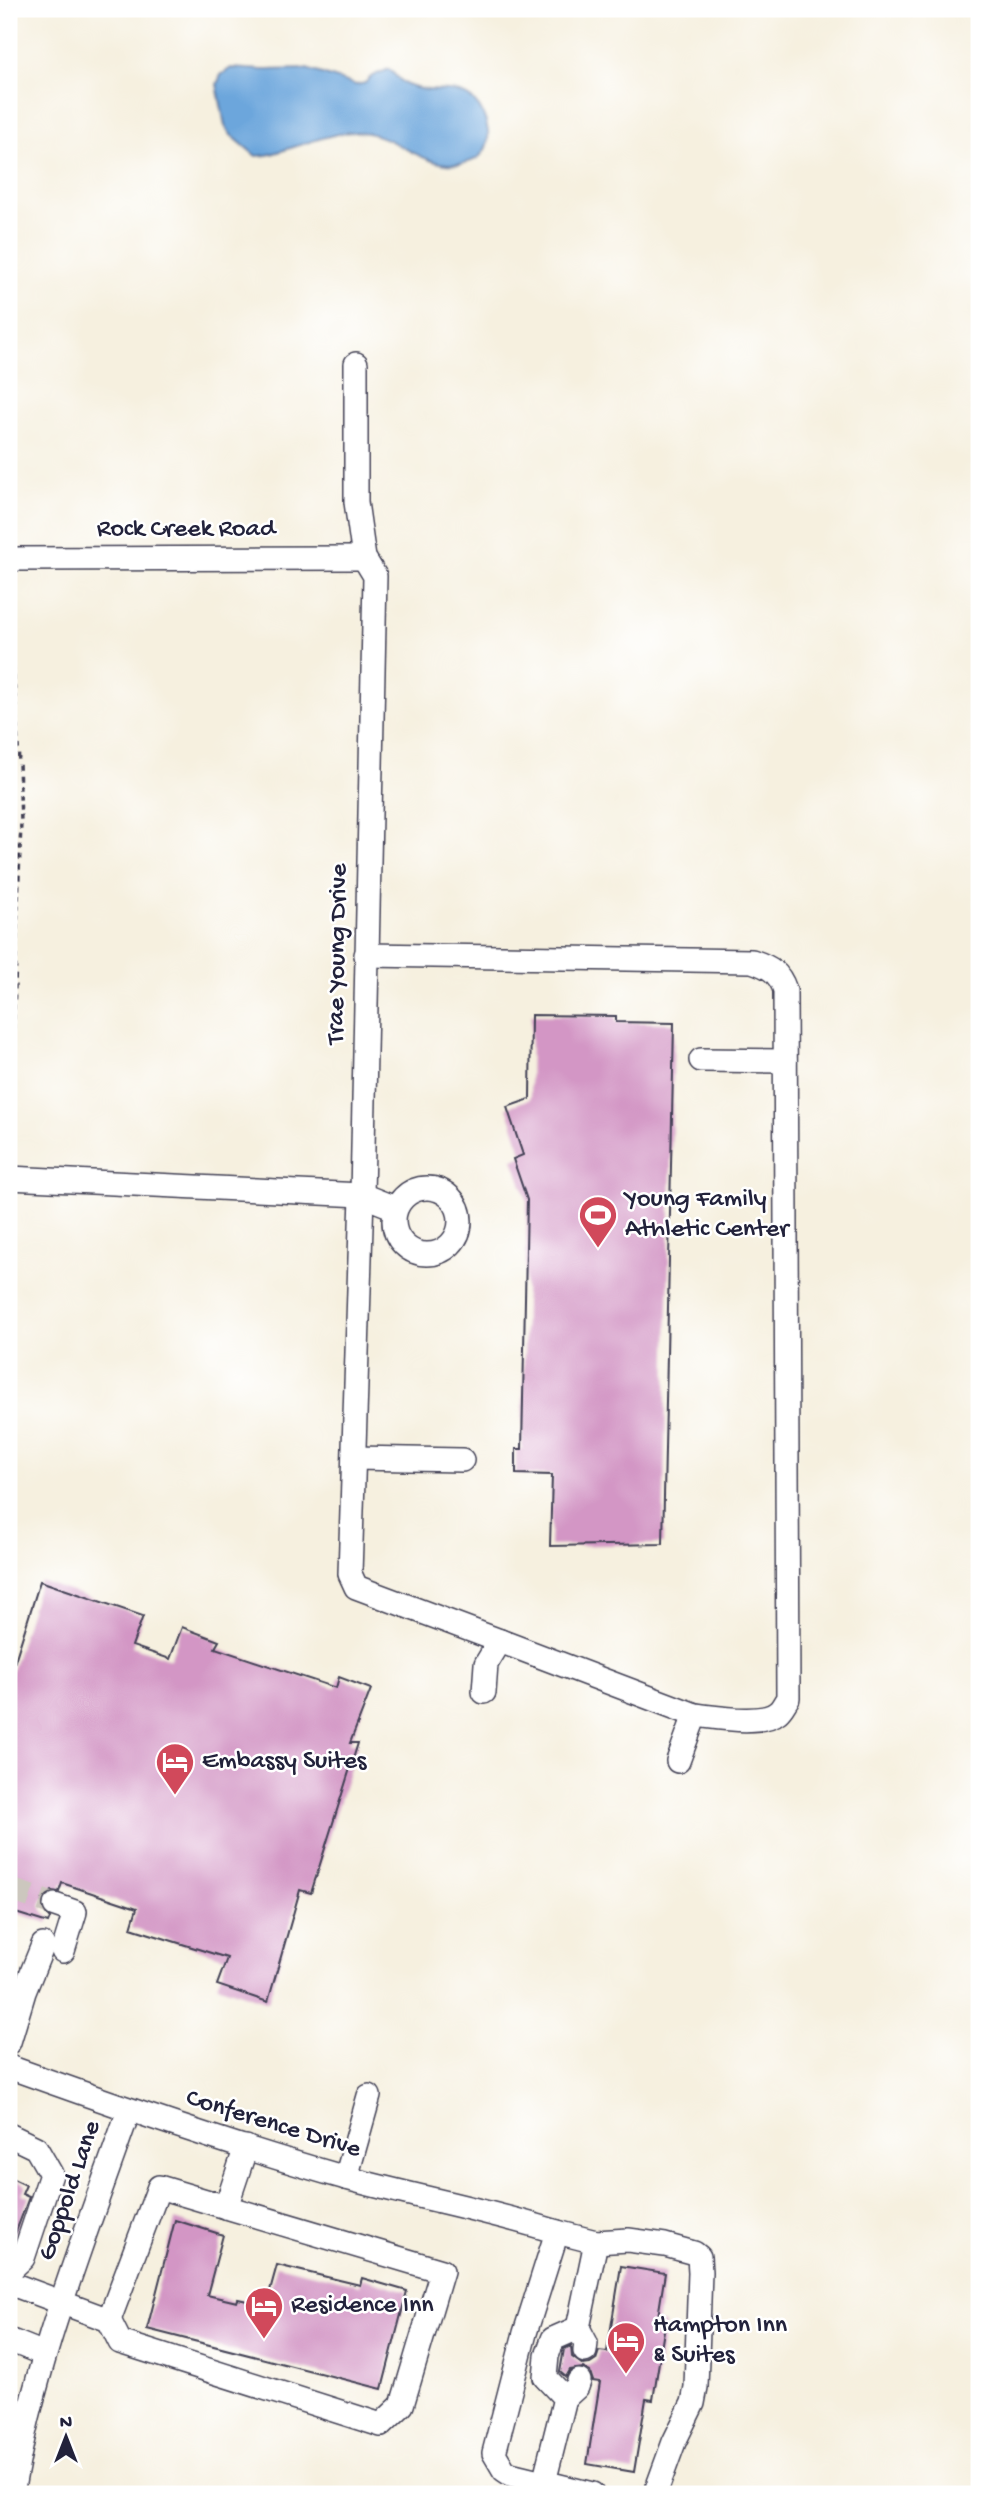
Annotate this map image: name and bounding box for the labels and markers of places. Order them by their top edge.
place label: Young Family Athletic Center [623,1185,791,1246]
sports icon: Young Family Athletic Center [577,1194,619,1249]
hotel icon: Embassy Suites [154,1741,196,1796]
place label: Embassy Suites [202,1747,368,1778]
hotel icon: Residence Inn [243,2285,285,2340]
place label: Residence Inn [291,2291,434,2322]
place label: Hampton Inn & Suites [653,2311,788,2372]
hotel icon: Hampton Inn & Suites [605,2320,647,2375]

